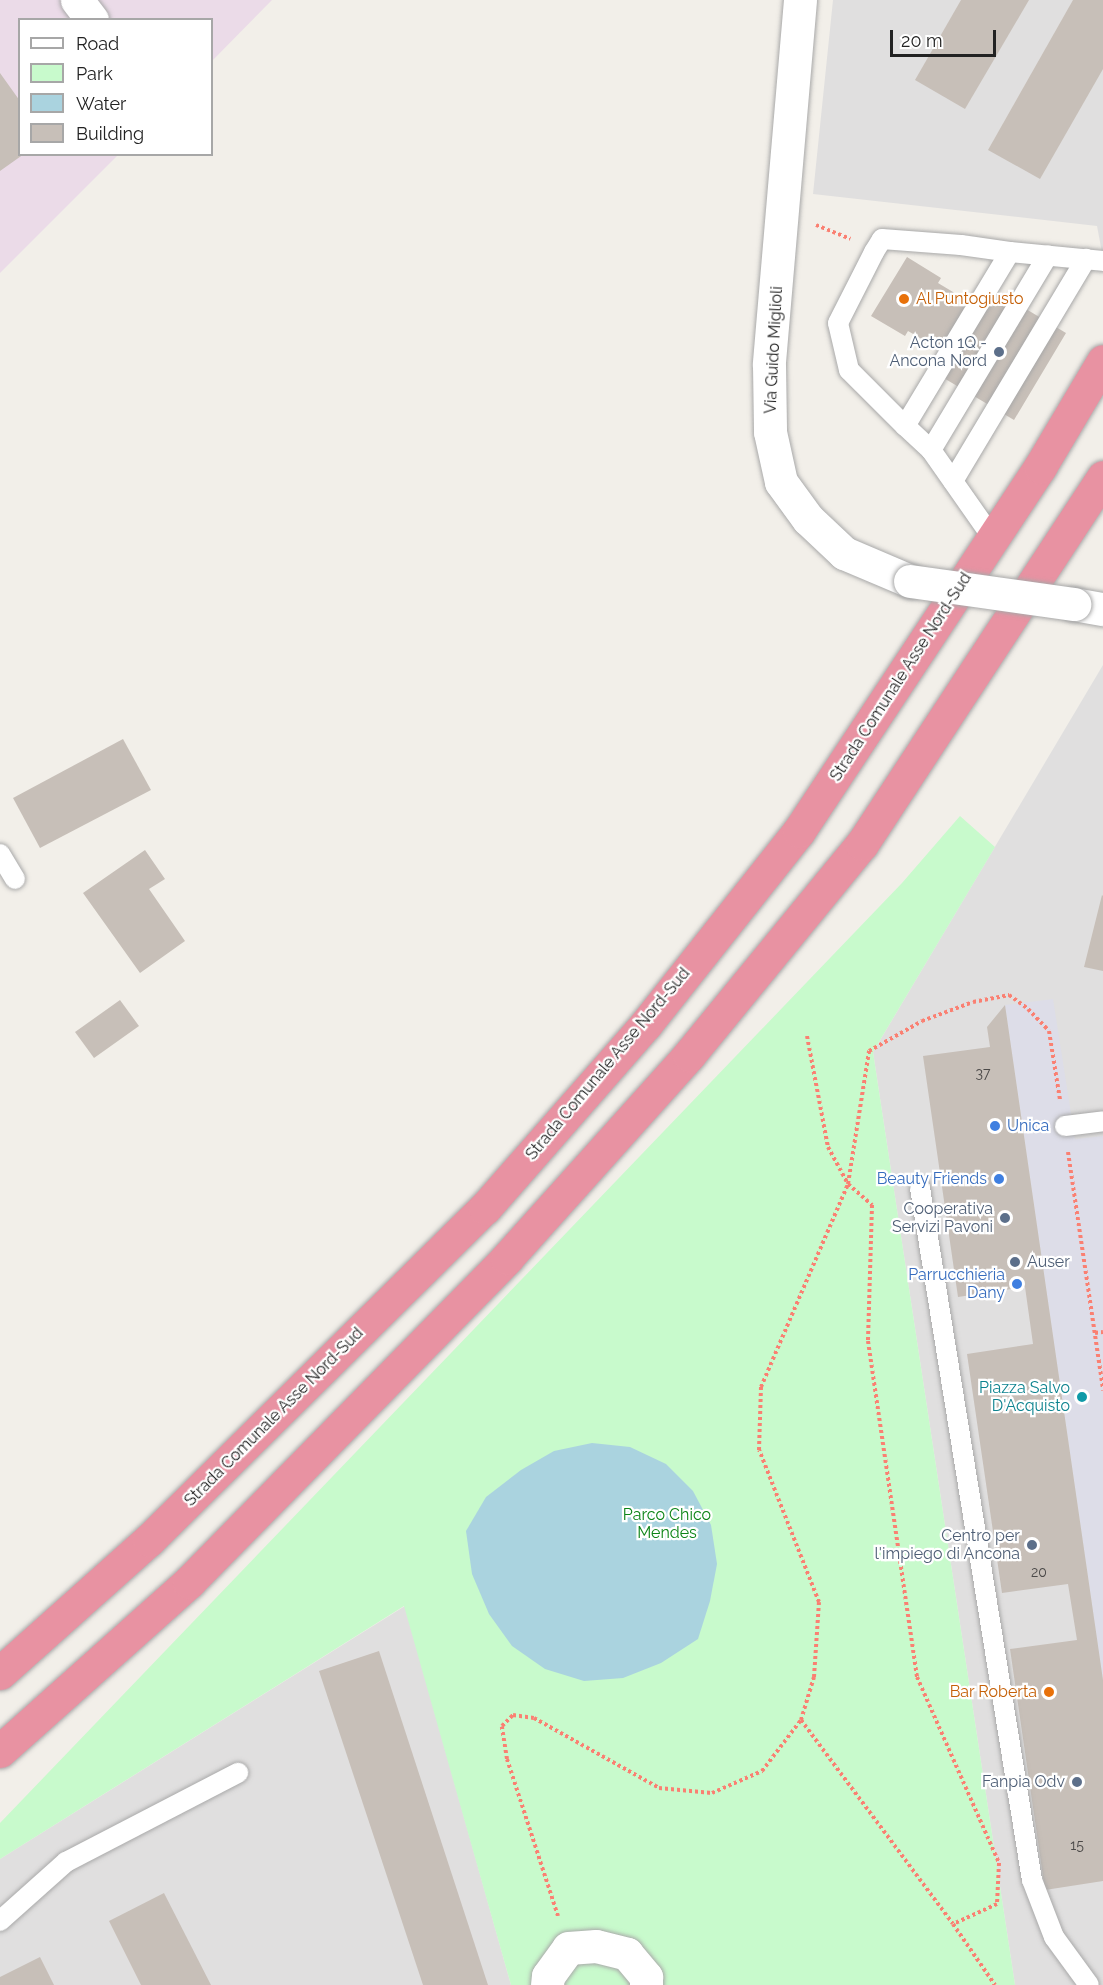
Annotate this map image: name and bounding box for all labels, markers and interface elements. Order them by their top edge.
legend [18,18,213,156]
scale bar [893,18,1000,56]
text: 20 m [901,30,943,51]
text: Road [76,33,119,54]
text: Park [76,63,113,84]
text: Water [76,93,126,114]
text: Building [76,123,144,144]
street label: Via Guido Miglioli [761,286,787,414]
place label: Al Puntogiusto [916,289,1024,309]
marker: Al Puntogiusto [897,292,911,306]
place label: Acton 1Q - Ancona Nord [889,333,987,371]
marker: Acton 1Q - Ancona Nord [992,345,1006,359]
street label: Strada Comunale Asse Nord-Sud [826,569,976,785]
street label: Strada Comunale Asse Nord-Sud [522,964,694,1164]
house number: 37 [976,1065,990,1081]
place label: Unica [1007,1116,1049,1136]
marker: Unica [988,1119,1002,1133]
place label: Beauty Friends [876,1169,987,1189]
marker: Beauty Friends [992,1172,1006,1186]
place label: Cooperativa Servizi Pavoni [892,1199,993,1237]
marker: Cooperativa Servizi Pavoni [998,1211,1012,1225]
place label: Auser [1027,1252,1070,1272]
marker: Auser [1008,1255,1022,1269]
place label: Parrucchieria Dany [908,1265,1005,1303]
marker: Parrucchieria Dany [1010,1277,1024,1291]
street label: Strada Comunale Asse Nord-Sud [181,1324,367,1510]
place label: Piazza Salvo D'Acquisto [979,1378,1070,1416]
marker: Piazza Salvo D'Acquisto [1075,1390,1089,1404]
park label: Parco Chico Mendes [623,1505,711,1543]
place label: Centro per l'impiego di Ancona [874,1526,1020,1564]
marker: Centro per l'impiego di Ancona [1025,1538,1039,1552]
house number: 20 [1031,1564,1047,1580]
place label: Bar Roberta [949,1682,1037,1702]
marker: Bar Roberta [1042,1685,1056,1699]
place label: Fanpia Odv [982,1772,1065,1792]
marker: Fanpia Odv [1070,1775,1084,1789]
house number: 15 [1070,1837,1084,1853]

